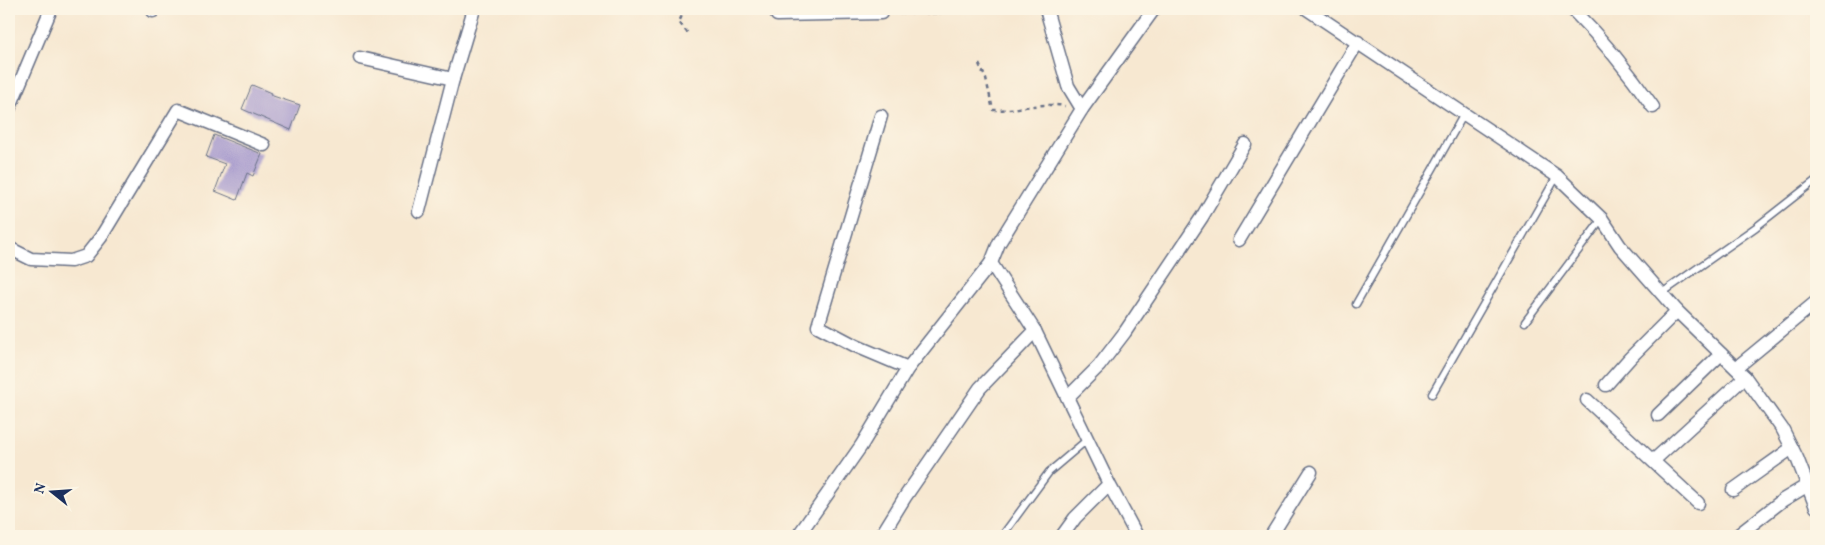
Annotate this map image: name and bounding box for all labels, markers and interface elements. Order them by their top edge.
north arrow [28,468,78,518]
text: N [30,481,52,496]

